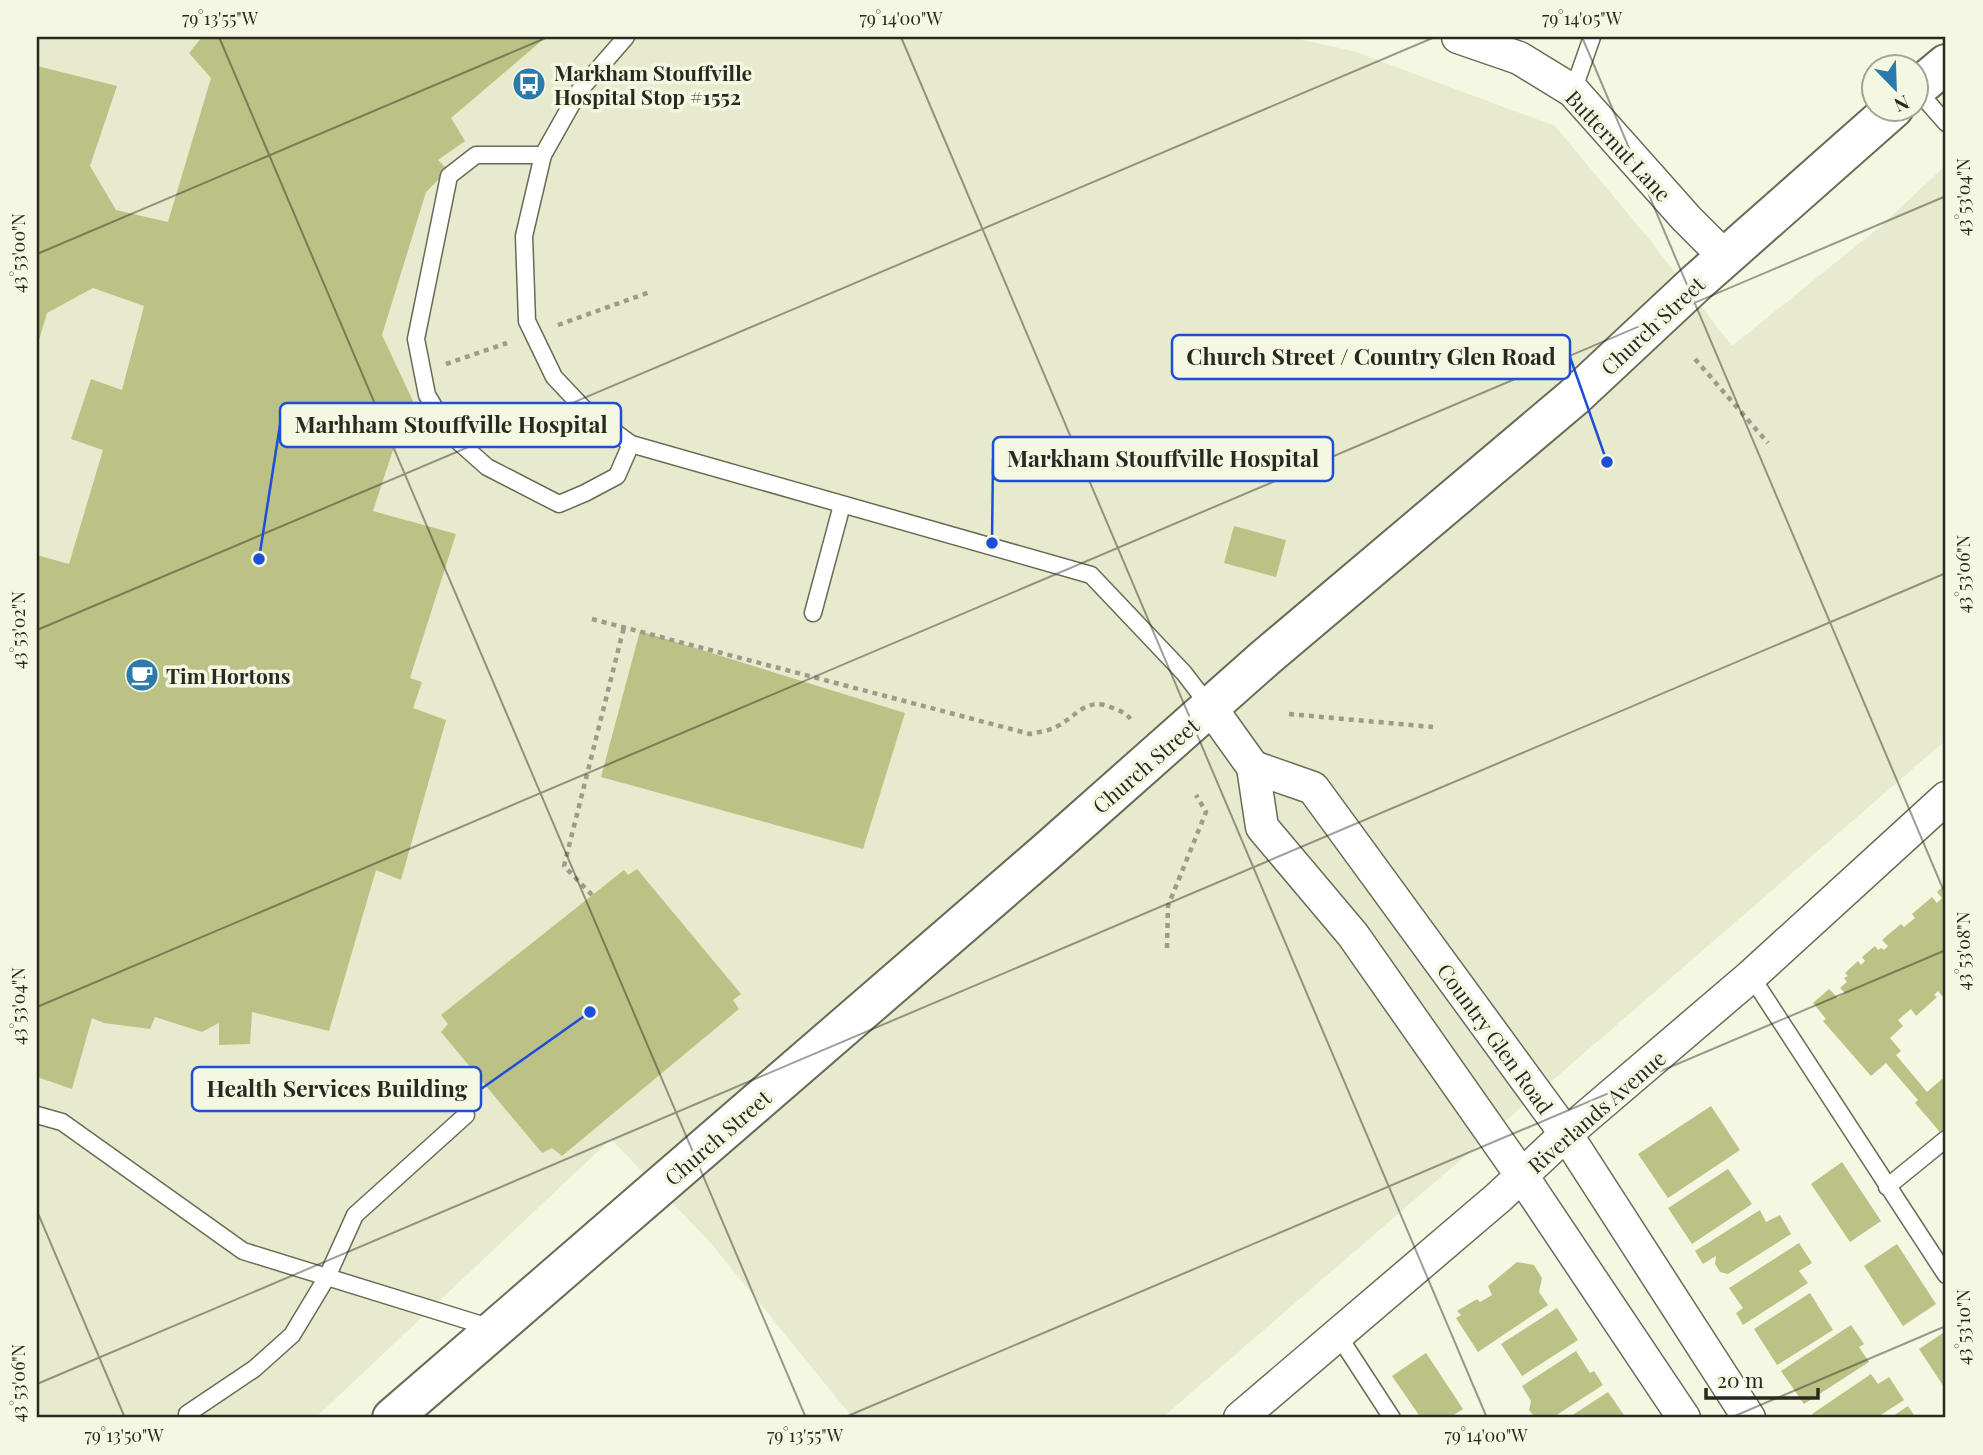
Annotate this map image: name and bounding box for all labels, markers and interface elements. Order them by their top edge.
text: 79°13'55"W [182,6,259,30]
text: 79°14'00"W [859,6,943,30]
text: 79°14'05"W [1542,6,1623,30]
north arrow [1860,52,1930,122]
place label: Markham Stouffville Hospital Stop #1552 [554,58,752,110]
bus stop icon: Markham Stouffville Hospital Stop #1552 [510,65,548,103]
street label: Butternut Lane [1560,83,1678,207]
text: N [1890,90,1913,119]
text: 43°53'04"N [1951,158,1975,236]
text: 43°53'00"N [6,213,30,293]
street label: Church Street [1594,269,1710,380]
callout: Church Street / Country Glen Road [1172,335,1570,379]
text: Church Street / Country Glen Road [1186,340,1556,371]
callout: Marhham Stouffville Hospital [280,403,621,447]
text: Marhham Stouffville Hospital [294,408,608,439]
callout: Markham Stouffville Hospital [993,437,1333,481]
text: Markham Stouffville Hospital [1007,442,1319,473]
text: 43°53'06"N [1951,534,1975,613]
text: 43°53'02"N [6,591,30,669]
cafe icon: Tim Hortons [123,656,161,694]
place label: Tim Hortons [166,661,290,689]
street label: Church Street [1086,711,1204,819]
text: 43°53'08"N [1951,911,1975,990]
street label: Country Glen Road [1432,957,1560,1119]
text: 43°53'04"N [6,967,30,1045]
street label: Riverlands Avenue [1521,1043,1671,1179]
callout: Health Services Building [192,1067,481,1111]
text: Health Services Building [207,1072,468,1103]
street label: Church Street [658,1083,776,1191]
text: 43°53'10"N [1951,1289,1975,1365]
text: 43°53'06"N [6,1343,30,1422]
scale bar [1706,1357,1818,1401]
text: 20 m [1717,1365,1764,1393]
text: 79°13'50"W [84,1423,164,1447]
text: 79°13'55"W [767,1423,844,1447]
text: 79°14'00"W [1444,1423,1528,1447]

